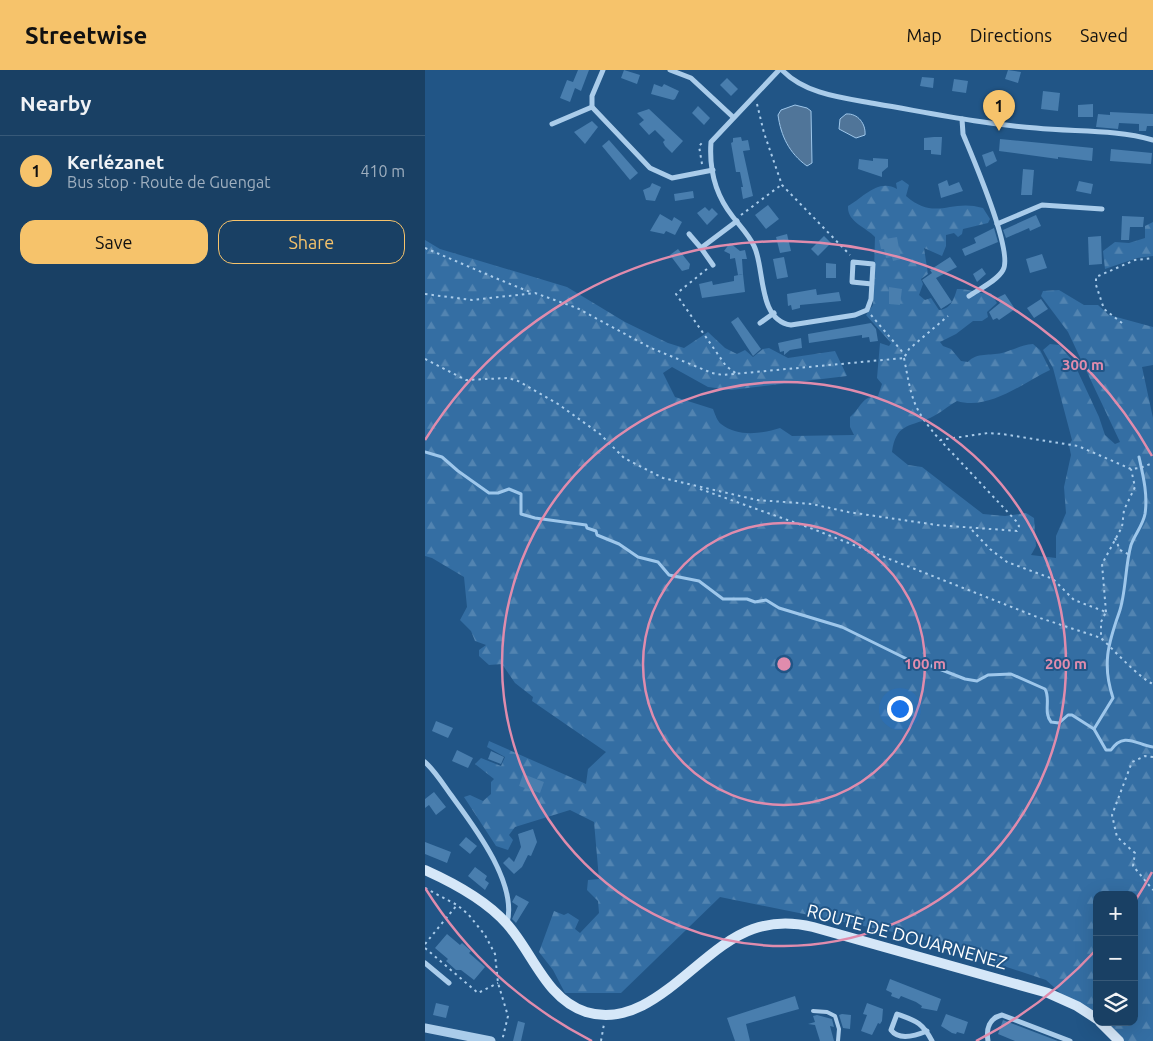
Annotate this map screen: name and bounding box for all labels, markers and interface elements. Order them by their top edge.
text: Streetwise [25,22,147,49]
text: Map [906,25,942,45]
text: Directions [970,25,1052,45]
text: Saved [1080,25,1128,45]
pin: 1 [983,90,1015,131]
text: Nearby [20,91,91,115]
text: Kerlézanet [67,151,164,173]
text: 1 [31,162,41,180]
text: 410 m [360,162,405,180]
text: Bus stop · Route de Guengat [67,173,271,191]
button: Save [20,220,208,264]
button: Share [218,220,405,264]
text: 300 m [1062,356,1104,373]
centre of rings [775,655,793,673]
text: 100 m [904,655,946,672]
text: 200 m [1045,655,1087,672]
your location [887,696,913,722]
map controls [1093,891,1138,1026]
button: + [1093,891,1138,936]
street label: ROUTE DE DOUARNENEZ [805,900,1010,972]
button: − [1093,936,1138,981]
button: layers [1093,981,1138,1026]

